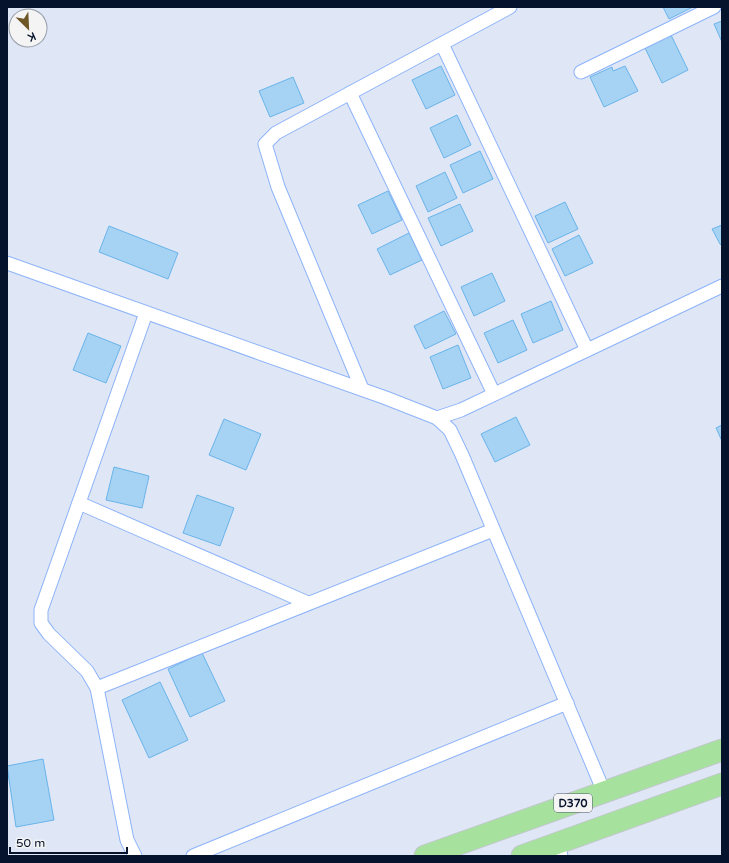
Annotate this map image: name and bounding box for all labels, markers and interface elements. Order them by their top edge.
north arrow [8,8,48,48]
text: K [25,29,38,44]
road number: D370 [554,794,592,812]
scale bar [10,829,127,855]
text: 50 m [16,836,45,850]

